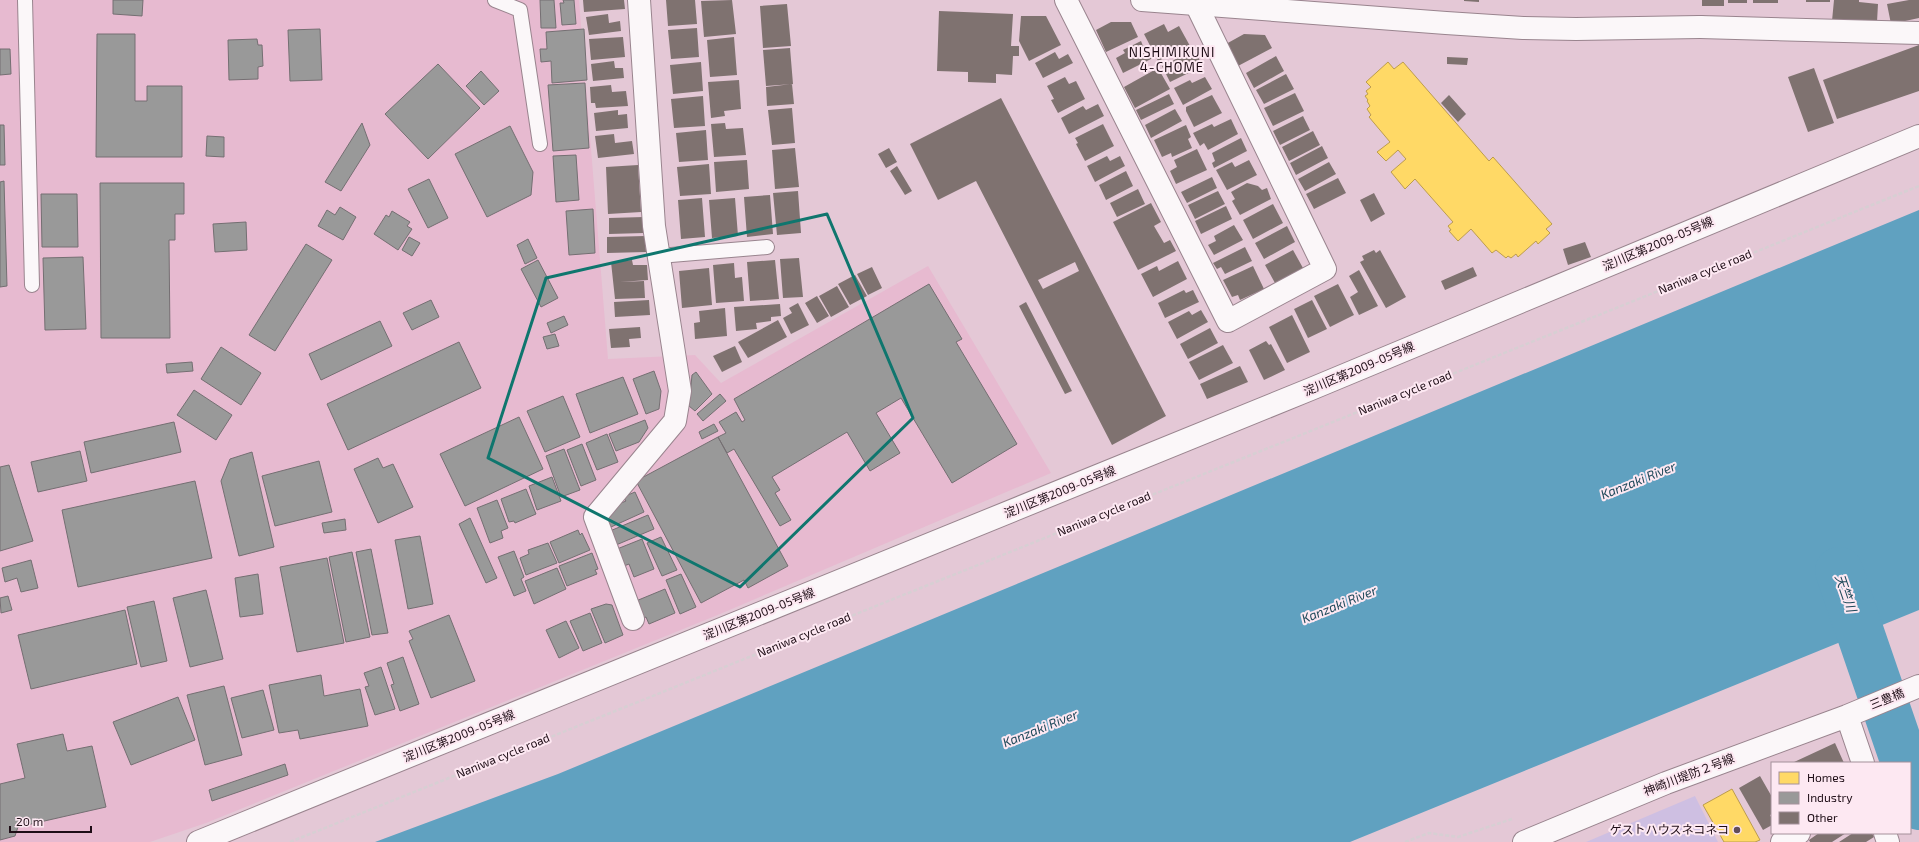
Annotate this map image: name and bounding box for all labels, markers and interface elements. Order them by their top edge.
district label: NISHIMIKUNI 4-CHOME [1129,44,1215,75]
street label: 淀川区第2009-05号線 [1600,213,1715,273]
street label: Naniwa cycle road [1656,246,1753,296]
street label: 淀川区第2009-05号線 [1301,338,1416,398]
street label: Naniwa cycle road [1356,367,1453,417]
water label: Kanzaki River [1598,457,1679,502]
street label: 淀川区第2009-05号線 [1002,462,1117,520]
street label: Naniwa cycle road [1055,488,1152,538]
water label: 天竺川 [1832,572,1861,616]
water label: Kanzaki River [1299,581,1380,626]
street label: 淀川区第2009-05号線 [701,584,816,642]
street label: Naniwa cycle road [755,609,852,659]
street label: 三豊橋 [1867,685,1906,711]
water label: Kanzaki River [1000,705,1081,750]
street label: 淀川区第2009-05号線 [401,706,516,764]
street label: Naniwa cycle road [454,730,551,780]
street label: 神崎川堤防２号線 [1641,750,1736,798]
legend [1771,762,1911,834]
text: Homes [1807,770,1845,784]
text: Industry [1807,790,1853,804]
scale bar [10,808,91,834]
text: Other [1807,810,1838,824]
text: 20 m [16,814,43,828]
place label: ゲストハウスネコネコ [1609,822,1729,836]
marker: ゲストハウスネコネコ [1732,825,1742,835]

